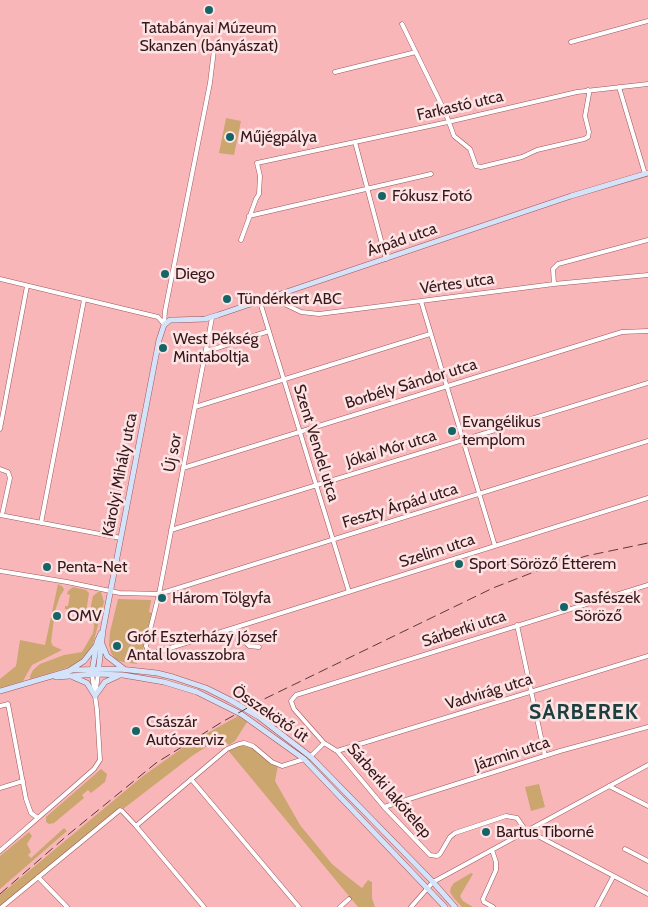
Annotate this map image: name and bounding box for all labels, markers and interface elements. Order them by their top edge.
marker: Tatabányai Múzeum Skanzen (bányászat) [203,4,215,16]
place label: Tatabányai Múzeum Skanzen (bányászat) [139,18,279,56]
street label: Farkastó utca [415,87,505,125]
place label: Műjégpálya [240,127,317,147]
marker: Műjégpálya [224,131,236,143]
place label: Fókusz Fotó [392,186,472,206]
marker: Fókusz Fotó [376,190,388,202]
street label: Árpád utca [365,219,439,261]
place label: Diego [175,264,215,284]
marker: Diego [159,268,171,280]
street label: Vértes utca [419,269,495,299]
place label: Tündérkert ABC [237,289,342,309]
marker: Tündérkert ABC [221,293,233,305]
place label: West Pékség Mintaboltja [173,329,258,367]
marker: West Pékség Mintaboltja [157,342,169,354]
street label: Borbély Sándor utca [343,355,479,413]
street label: Szent Vendel utca [289,382,343,504]
street label: Károlyi Mihály utca [99,411,141,539]
place label: Evangélikus templom [462,412,541,450]
marker: Evangélikus templom [446,425,458,437]
street label: Jókai Mór utca [344,426,438,472]
street label: Új sor [160,432,186,474]
street label: Feszty Árpád utca [340,479,460,533]
street label: Szelim utca [397,530,477,572]
place label: Sport Söröző Étterem [469,554,616,574]
place label: Penta-Net [57,557,127,577]
marker: Sport Söröző Étterem [453,558,465,570]
marker: Penta-Net [41,561,53,573]
place label: Három Tölgyfa [172,588,271,608]
place label: Sasfészek Söröző [574,588,640,626]
marker: Három Tölgyfa [156,592,168,604]
marker: Sasfészek Söröző [558,601,570,613]
place label: OMV [67,606,102,626]
street label: Sárberki utca [420,606,508,652]
marker: OMV [51,610,63,622]
place label: Gróf Eszterházy József Antal lovasszobra [127,627,277,665]
marker: Gróf Eszterházy József Antal lovasszobra [111,640,123,652]
street label: Vadvirág utca [443,670,535,714]
street label: Összekötő út [228,681,312,747]
district label: SÁRBEREK [528,700,640,726]
place label: Császár Autószerviz [146,712,224,750]
marker: Császár Autószerviz [130,725,142,737]
street label: Jázmin utca [472,733,552,775]
street label: Sárberki lakótelep [343,740,435,842]
place label: Bartus Tiborné [496,822,594,842]
marker: Bartus Tiborné [480,826,492,838]

